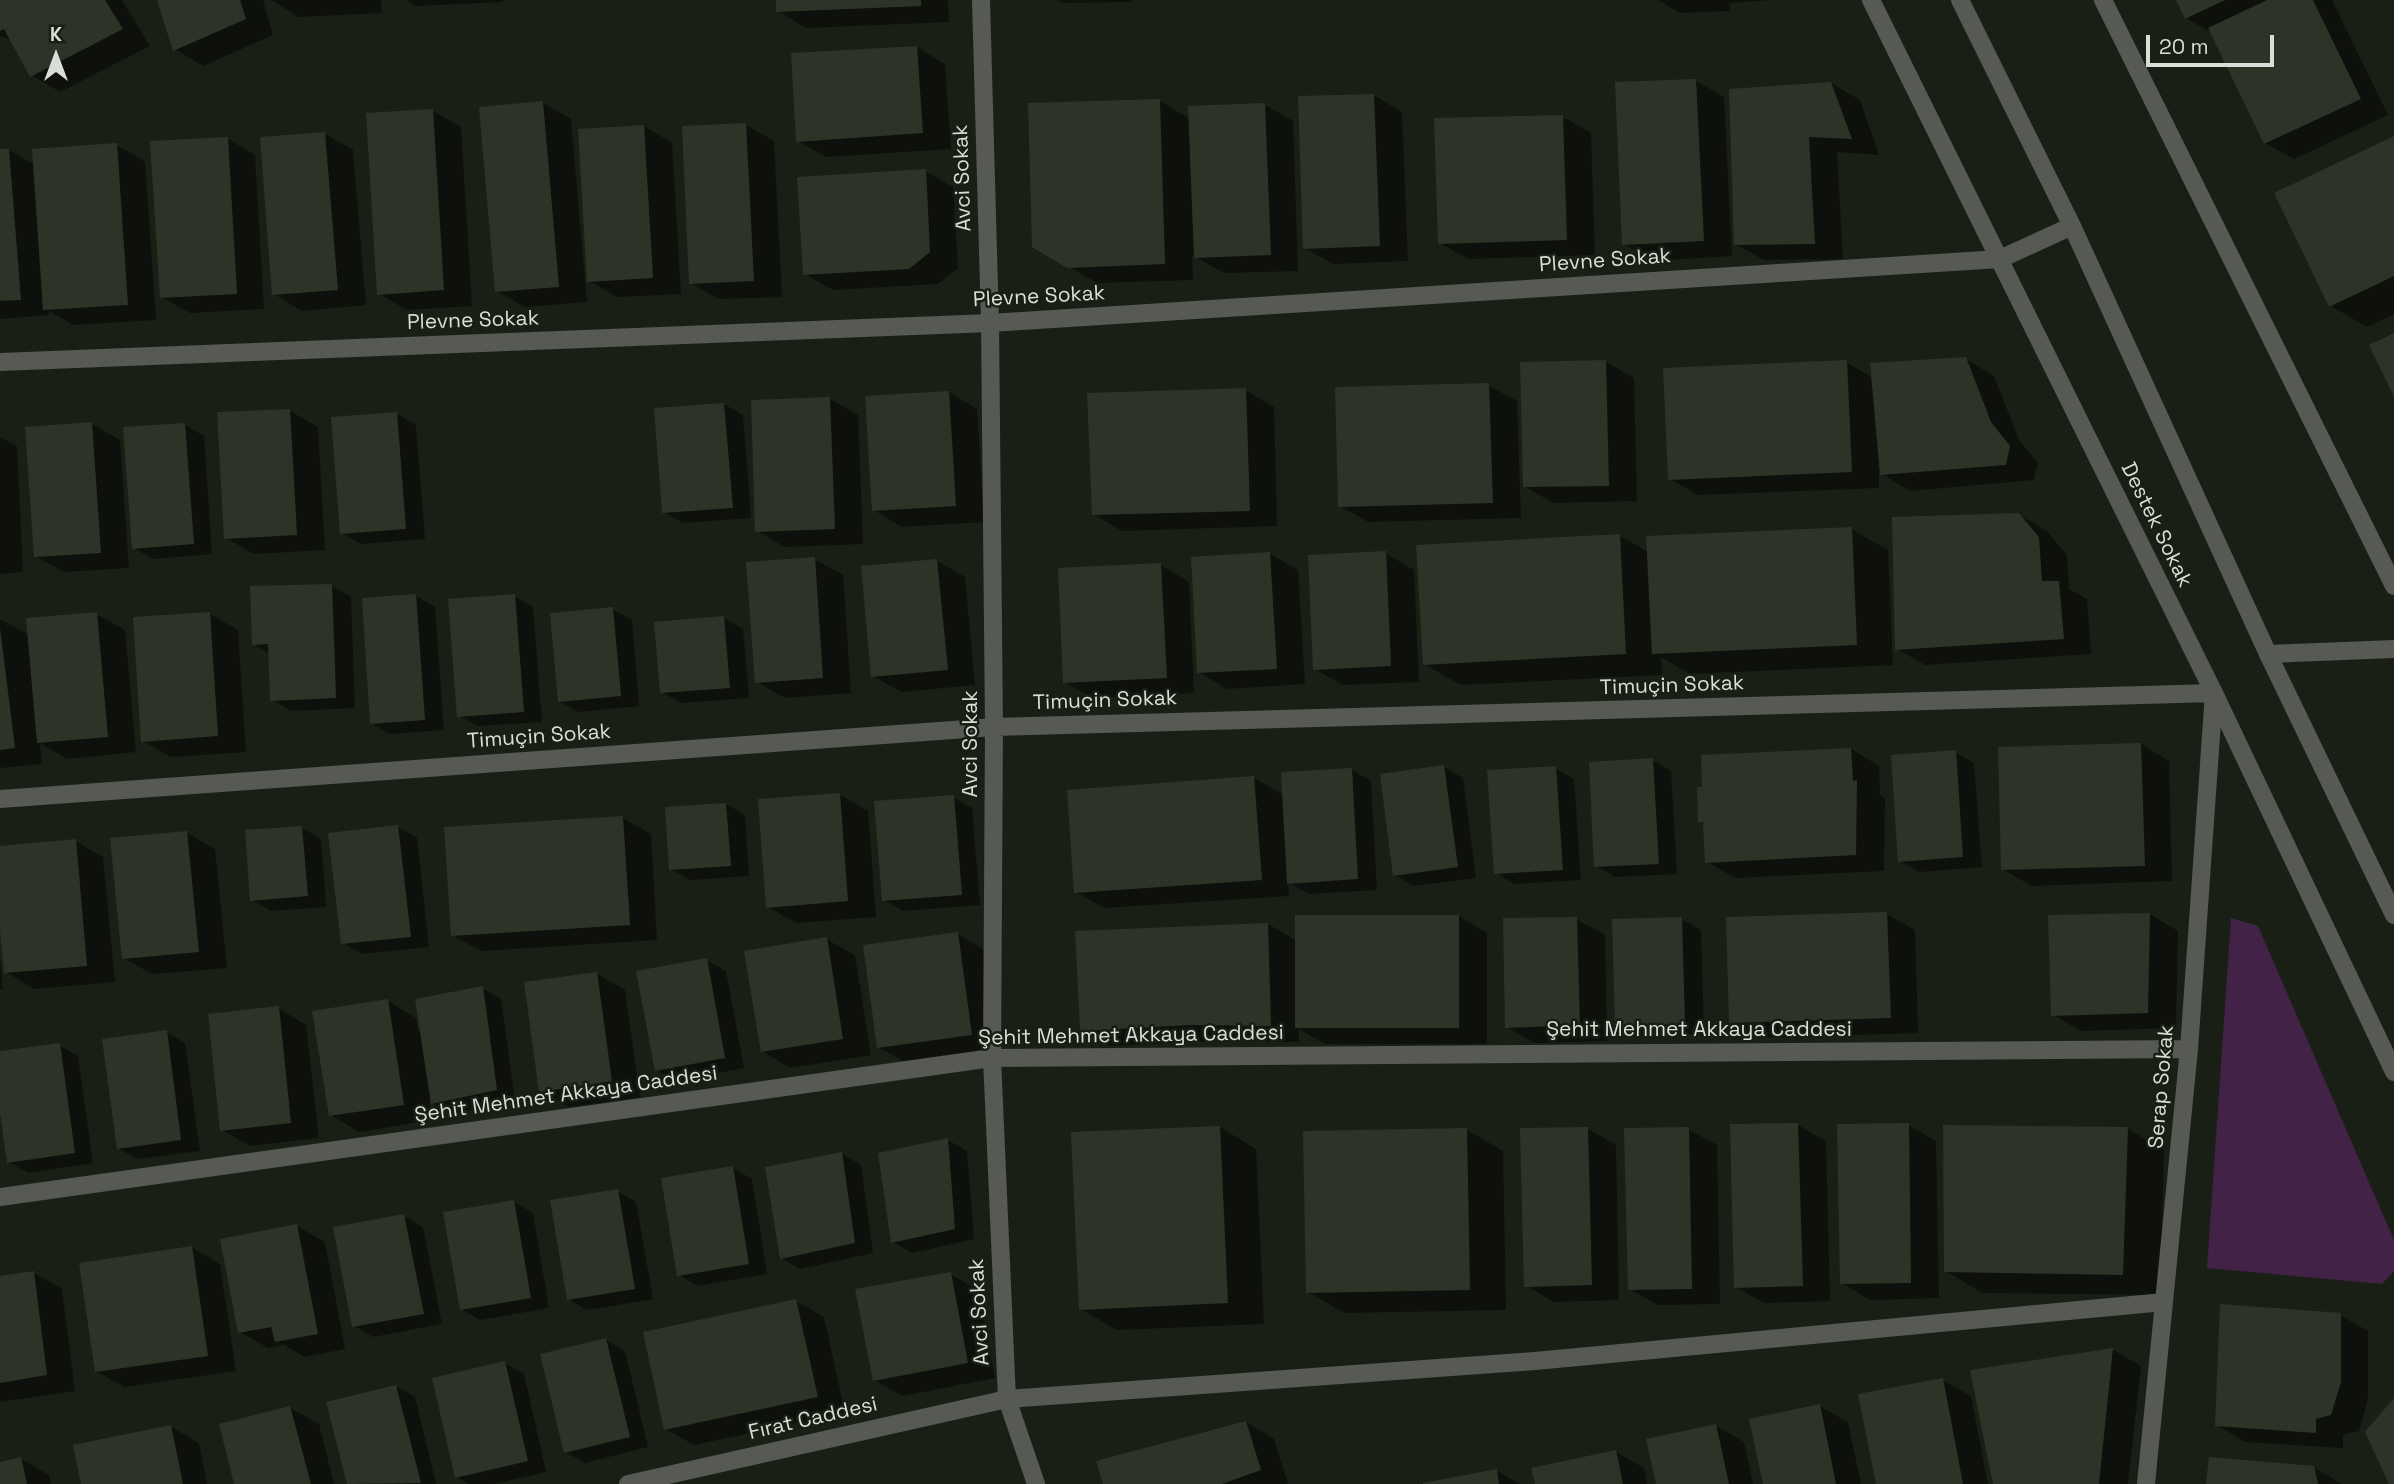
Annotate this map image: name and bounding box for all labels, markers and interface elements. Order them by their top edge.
north arrow [21,21,91,91]
scale bar [2149,21,2277,65]
text: K [50,22,62,47]
text: 20 m [2159,33,2209,60]
street label: Avci Sokak [949,124,977,232]
street label: Plevne Sokak [1538,244,1672,278]
street label: Plevne Sokak [972,281,1106,313]
street label: Plevne Sokak [407,306,539,336]
street label: Destek Sokak [2115,458,2197,592]
street label: Timuçin Sokak [1599,671,1745,701]
street label: Timuçin Sokak [1032,686,1178,716]
street label: Avci Sokak [958,690,984,798]
street label: Timuçin Sokak [466,719,612,755]
street label: Şehit Mehmet Akkaya Caddesi [1546,1017,1852,1043]
street label: Şehit Mehmet Akkaya Caddesi [978,1021,1284,1051]
street label: Serap Sokak [2144,1024,2180,1150]
street label: Şehit Mehmet Akkaya Caddesi [413,1061,719,1129]
street label: Avci Sokak [965,1258,995,1366]
street label: Fırat Caddesi [746,1392,880,1446]

